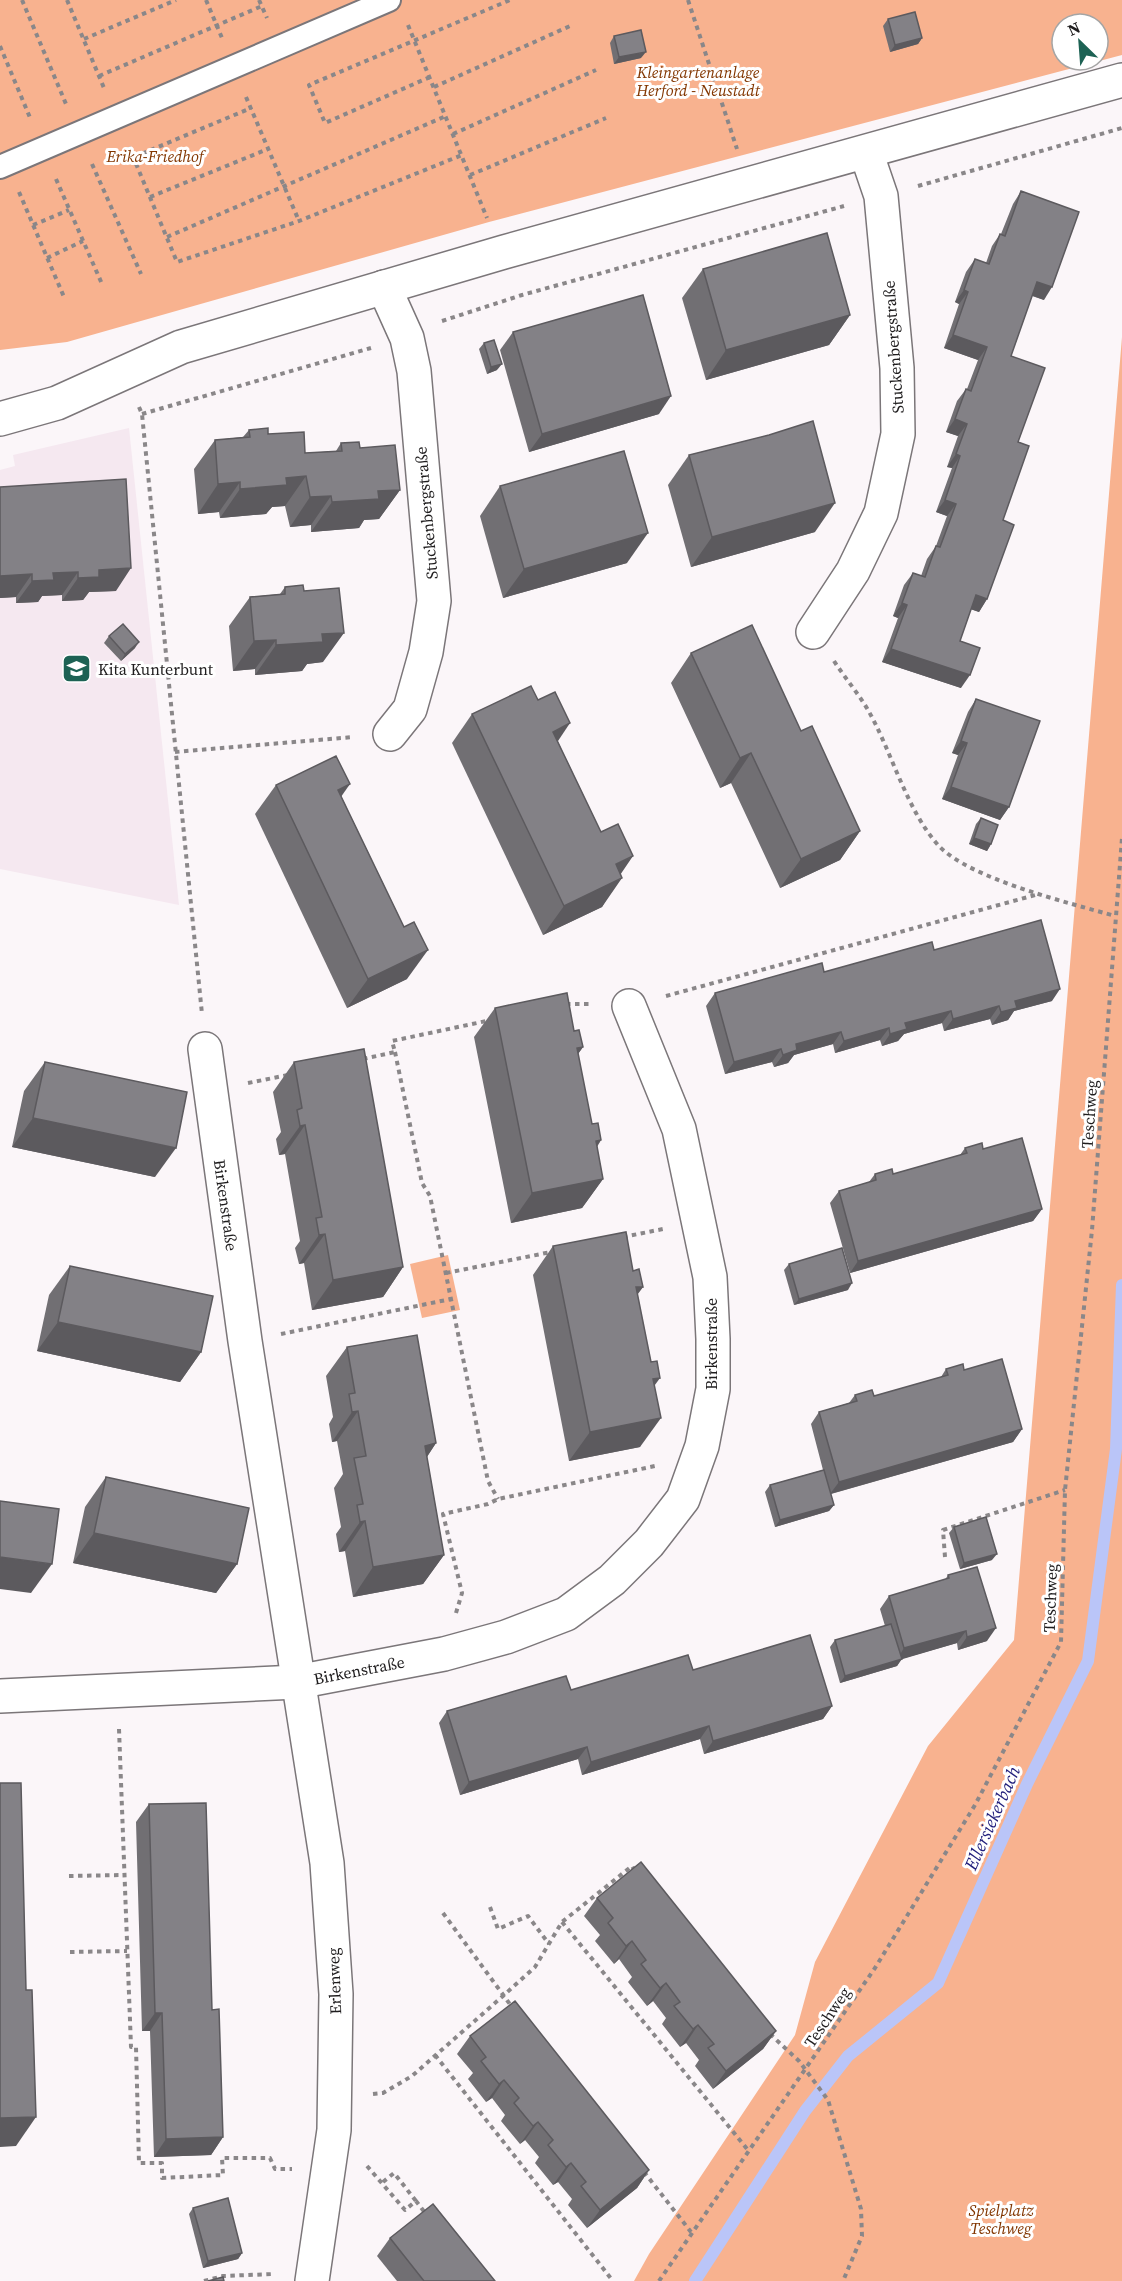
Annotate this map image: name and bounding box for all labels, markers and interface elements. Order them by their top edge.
north arrow [1050,12,1110,72]
text: N [1064,16,1084,41]
park label: Kleingartenanlage Herford - Neustadt [635,61,760,101]
park label: Erika-Friedhof [105,145,207,167]
street label: Stuckenbergstraße [877,280,909,414]
street label: Stuckenbergstraße [409,446,443,580]
school or university icon: Kita Kunterbunt [61,653,93,685]
place label: Kita Kunterbunt [98,658,214,680]
street label: Teschweg [1076,1079,1102,1149]
street label: Birkenstraße [209,1158,243,1252]
street label: Birkenstraße [700,1298,722,1390]
street label: Teschweg [1038,1563,1062,1633]
street label: Birkenstraße [312,1650,406,1690]
water label: Ellersiekerbach [958,1762,1026,1875]
street label: Erlenweg [322,1947,346,2015]
street label: Teschweg [799,1982,855,2052]
park label: Spielplatz Teschweg [968,2199,1034,2239]

